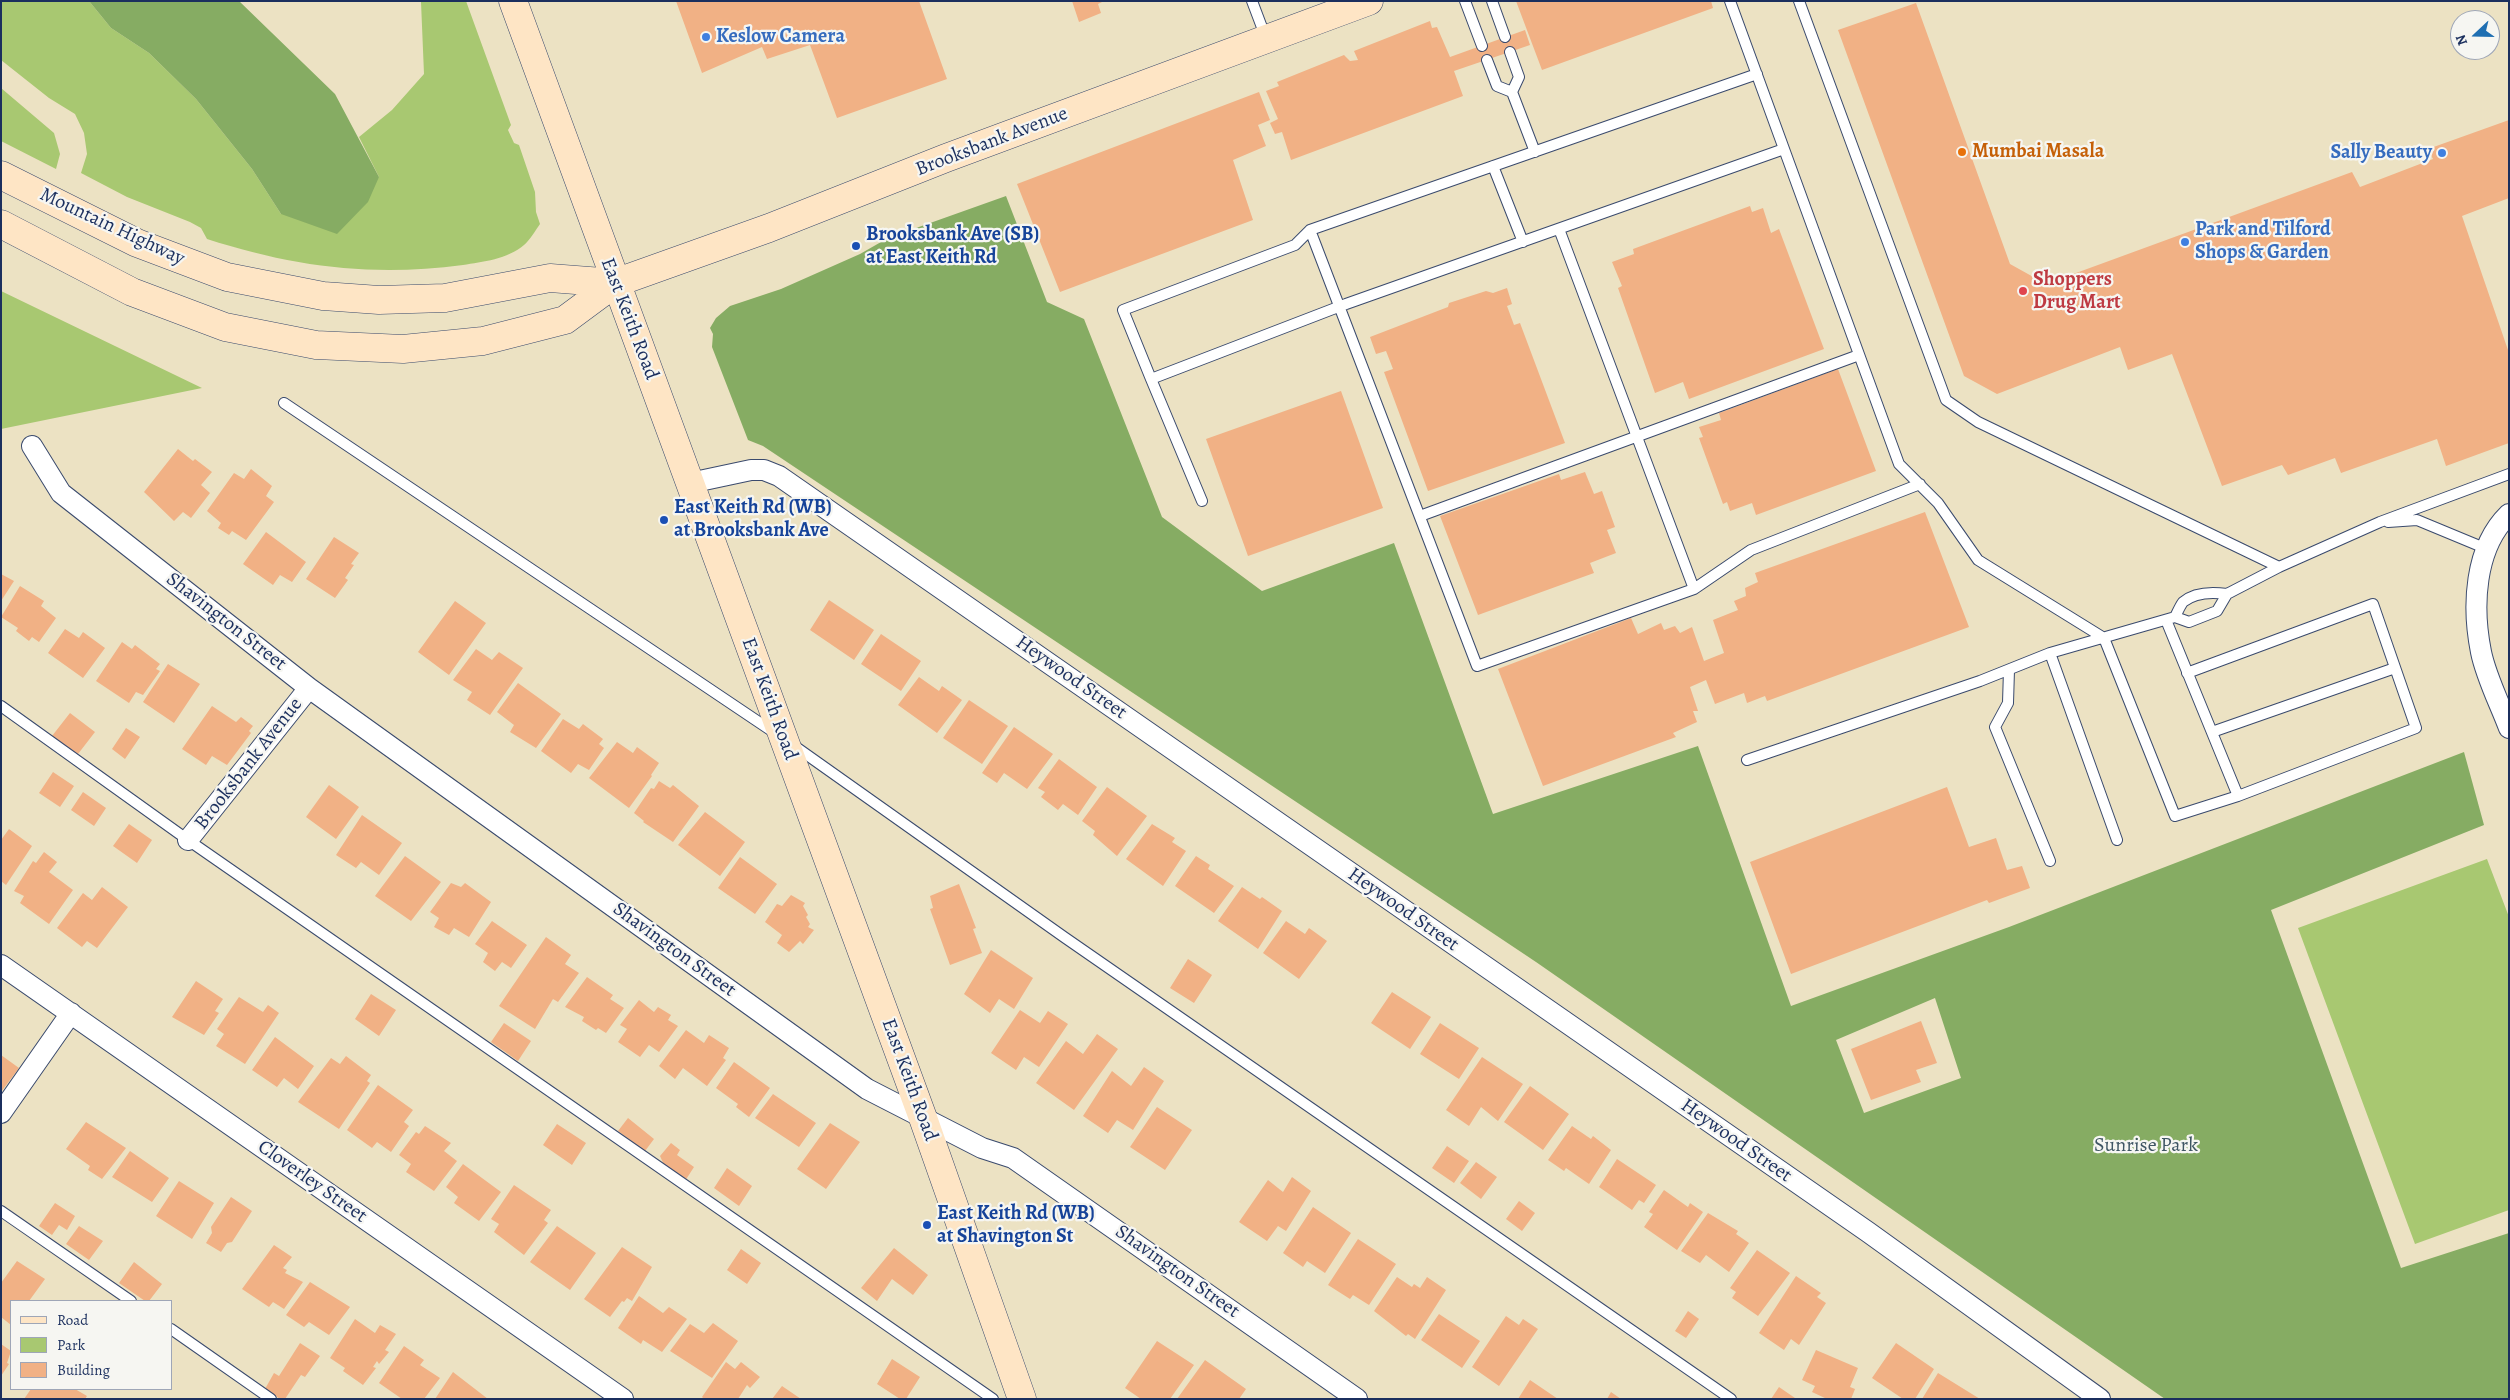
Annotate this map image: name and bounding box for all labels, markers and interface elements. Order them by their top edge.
north arrow [2450,10,2500,60]
place label: Keslow Camera [716,25,845,49]
marker: Keslow Camera [700,31,712,43]
text: N [2451,32,2472,48]
street label: Brooksbank Avenue [913,102,1071,182]
place label: Mumbai Masala [1972,140,2104,164]
place label: Sally Beauty [2330,141,2432,165]
marker: Mumbai Masala [1956,146,1968,158]
marker: Sally Beauty [2436,147,2448,159]
street label: Mountain Highway [36,183,188,271]
place label: Park and Tilford Shops & Garden [2195,218,2331,265]
place label: Brooksbank Ave (SB) at East Keith Rd [866,223,1039,270]
marker: Park and Tilford Shops & Garden [2179,236,2191,248]
marker: Brooksbank Ave (SB) at East Keith Rd [850,240,862,252]
street label: East Keith Road [595,255,663,383]
place label: Shoppers Drug Mart [2033,268,2121,315]
marker: Shoppers Drug Mart [2017,285,2029,297]
place label: East Keith Rd (WB) at Brooksbank Ave [674,496,832,543]
marker: East Keith Rd (WB) at Brooksbank Ave [658,514,670,526]
street label: Shavington Street [161,568,291,676]
street label: Heywood Street [1011,631,1131,725]
street label: East Keith Road [736,634,802,764]
street label: Brooksbank Avenue [190,693,308,835]
street label: Heywood Street [1343,863,1463,957]
street label: Shavington Street [608,897,740,1003]
street label: East Keith Road [876,1015,942,1145]
street label: Heywood Street [1676,1094,1796,1188]
park label: Sunrise Park [2094,1134,2198,1158]
street label: Cloverley Street [253,1135,371,1229]
place label: East Keith Rd (WB) at Shavington St [937,1202,1095,1249]
marker: East Keith Rd (WB) at Shavington St [921,1219,933,1231]
street label: Shavington Street [1110,1220,1244,1324]
legend [10,1300,172,1390]
text: Road [57,1310,88,1330]
text: Park [57,1335,85,1355]
text: Building [57,1360,110,1380]

